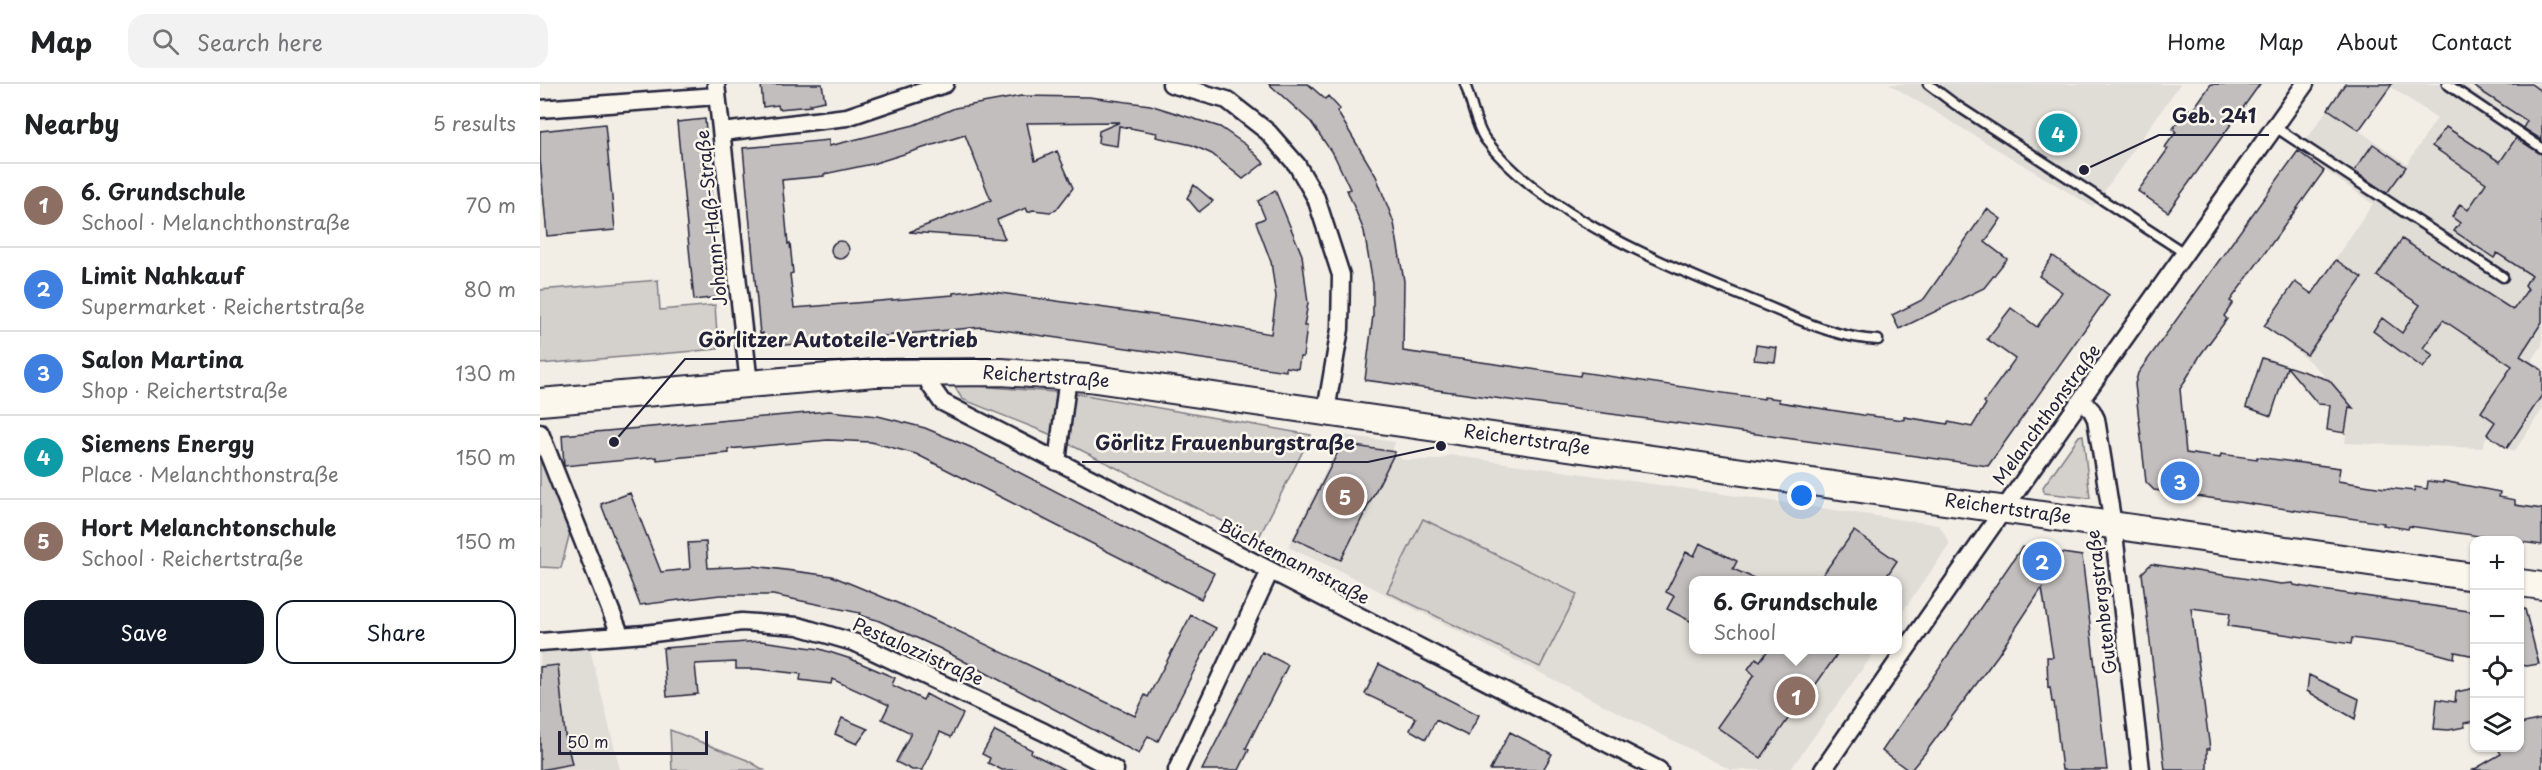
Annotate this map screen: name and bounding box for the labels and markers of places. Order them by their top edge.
callout: Geb. 241 [2159,97,2269,135]
pin: 4 [2038,110,2078,156]
callout: Görlitzer Autoteile-Vertrieb [685,321,991,359]
callout: Görlitz Frauenburgstraße [1082,424,1368,462]
pin: 3 [2160,458,2200,504]
pin: 5 [1326,474,1364,518]
pin: 2 [2022,538,2062,584]
pin: 1 [1776,674,1816,718]

